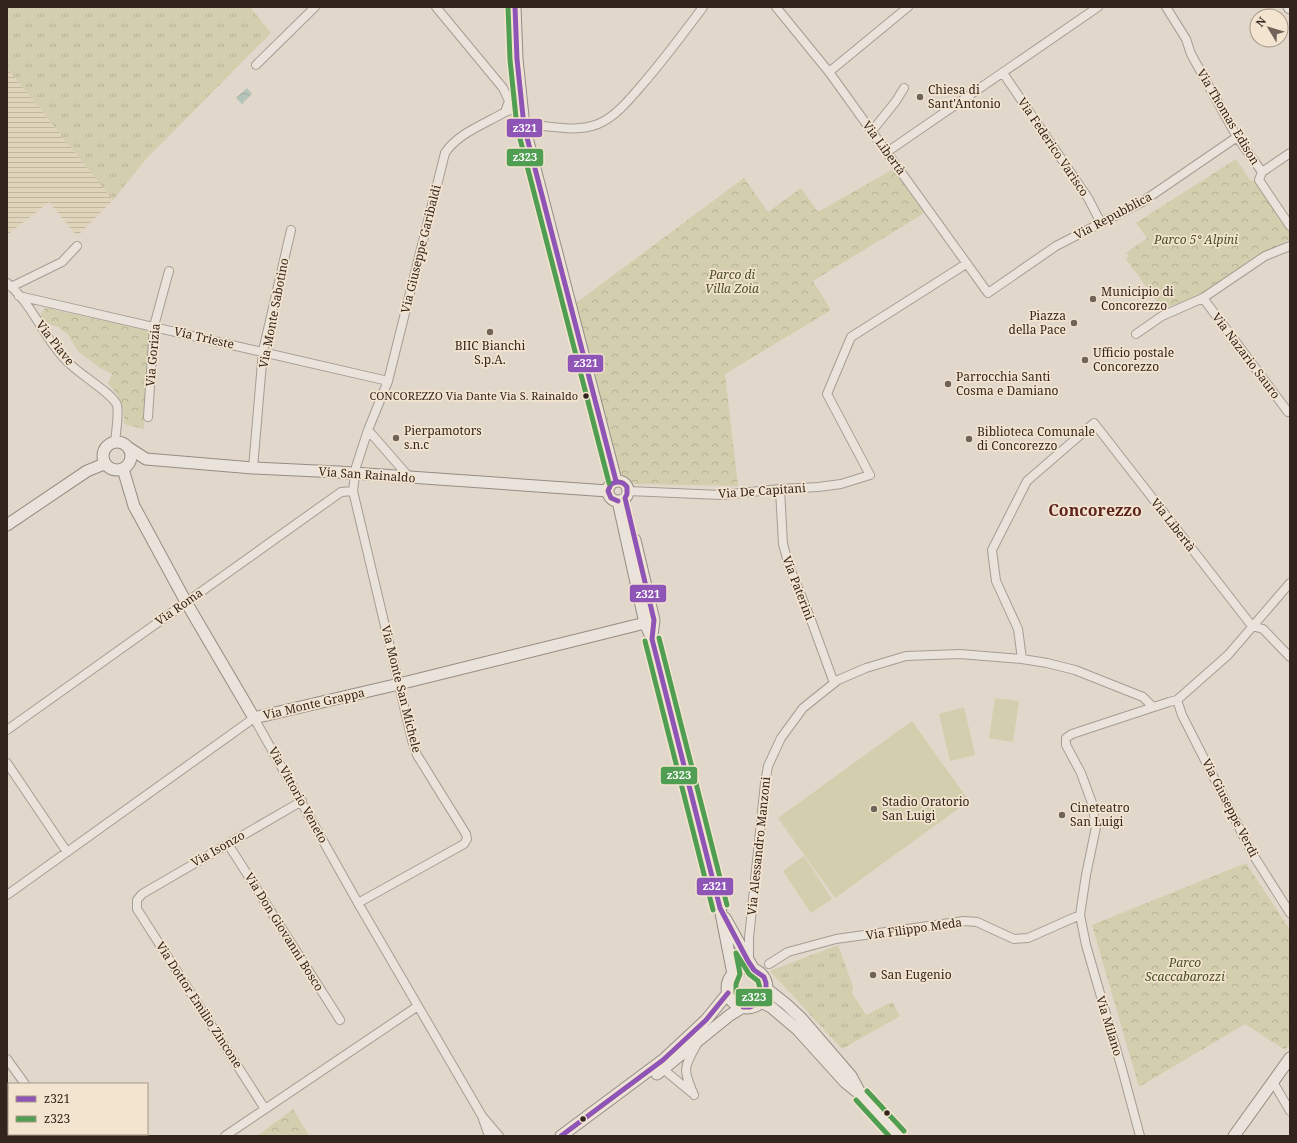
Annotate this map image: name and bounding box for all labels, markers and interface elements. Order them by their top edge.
north arrow [1249,8,1289,48]
text: N [1252,13,1270,30]
street label: Via Thomas Edison [1193,66,1264,168]
place label: Chiesa di Sant'Antonio [928,81,1001,112]
marker: Chiesa di Sant'Antonio [915,92,925,102]
street label: Via Federico Varisco [1014,94,1093,200]
street label: Via Libertà [859,117,910,179]
line badge: z321 [506,118,543,138]
text: z321 [513,120,537,135]
line badge: z323 [506,148,544,167]
text: z323 [513,149,537,164]
street label: Via Giuseppe Garibaldi [396,183,445,315]
street label: Via Repubblica [1071,188,1155,243]
park label: Parco 5° Alpini [1153,231,1238,248]
street label: Via Monte Sabotino [254,256,293,369]
park label: Parco di Villa Zoia [705,266,759,297]
place label: Municipio di Concorezzo [1101,283,1174,314]
marker: Municipio di Concorezzo [1088,294,1098,304]
place label: Piazza della Pace [1009,307,1066,338]
street label: Via Nazario Sauro [1208,309,1284,402]
street label: Via Piave [32,317,78,369]
marker: Piazza della Pace [1069,318,1079,328]
street label: Via Gorizia [141,322,164,387]
street label: Via Trieste [172,322,236,353]
marker: BIIC Bianchi S.p.A. [485,327,495,337]
place label: BIIC Bianchi S.p.A. [455,337,526,368]
place label: Ufficio postale Concorezzo [1093,344,1174,375]
line badge: z321 [567,354,604,373]
text: z321 [574,355,598,370]
marker: Ufficio postale Concorezzo [1080,355,1090,365]
place label: Parrocchia Santi Cosma e Damiano [956,368,1059,399]
marker: Parrocchia Santi Cosma e Damiano [943,379,953,389]
place label: CONCOREZZO Via Dante Via S. Rainaldo [369,388,578,403]
marker: CONCOREZZO Via Dante Via S. Rainaldo [581,391,591,401]
place label: Pierpamotors s.n.c [404,422,482,453]
place label: Biblioteca Comunale di Concorezzo [977,423,1095,454]
marker: Pierpamotors s.n.c [391,433,401,443]
marker: Biblioteca Comunale di Concorezzo [964,434,974,444]
street label: Via San Rainaldo [318,463,416,486]
street label: Via De Capitani [717,479,807,502]
street label: Via Libertà [1147,494,1200,555]
district label: Concorezzo [1048,499,1142,521]
street label: Via Paterini [778,553,819,623]
street label: Via Roma [151,584,206,629]
line badge: z321 [629,584,667,603]
text: z321 [636,586,660,601]
street label: Via Monte San Michele [377,623,426,754]
street label: Via Monte Grappa [261,684,367,723]
street label: Via Vittorio Veneto [265,744,332,846]
street label: Via Giuseppe Verdi [1198,756,1263,860]
line badge: z323 [660,766,698,785]
text: z323 [667,767,691,782]
street label: Via Alessandro Manzoni [743,776,774,916]
place label: Stadio Oratorio San Luigi [882,793,969,824]
place label: Cineteatro San Luigi [1070,799,1130,830]
marker: Stadio Oratorio San Luigi [869,804,879,814]
marker: Cineteatro San Luigi [1057,810,1067,820]
street label: Via Isonzo [188,826,248,871]
street label: Via Don Giovanni Bosco [241,869,328,994]
line badge: z321 [696,877,734,896]
text: z321 [703,878,727,893]
street label: Via Filippo Meda [865,913,963,944]
street label: Via Dottor Emilio Zincone [152,938,247,1071]
park label: Parco Scaccabarozzi [1145,954,1225,985]
place label: San Eugenio [881,966,952,983]
marker: San Eugenio [868,970,878,980]
line badge: z323 [735,988,773,1007]
text: z323 [742,989,766,1004]
street label: Via Milano [1092,994,1127,1058]
legend [8,1083,148,1135]
text: z321 [44,1090,70,1107]
unlabelled marker [882,1108,892,1118]
text: z323 [44,1110,71,1127]
unlabelled marker [578,1114,588,1124]

